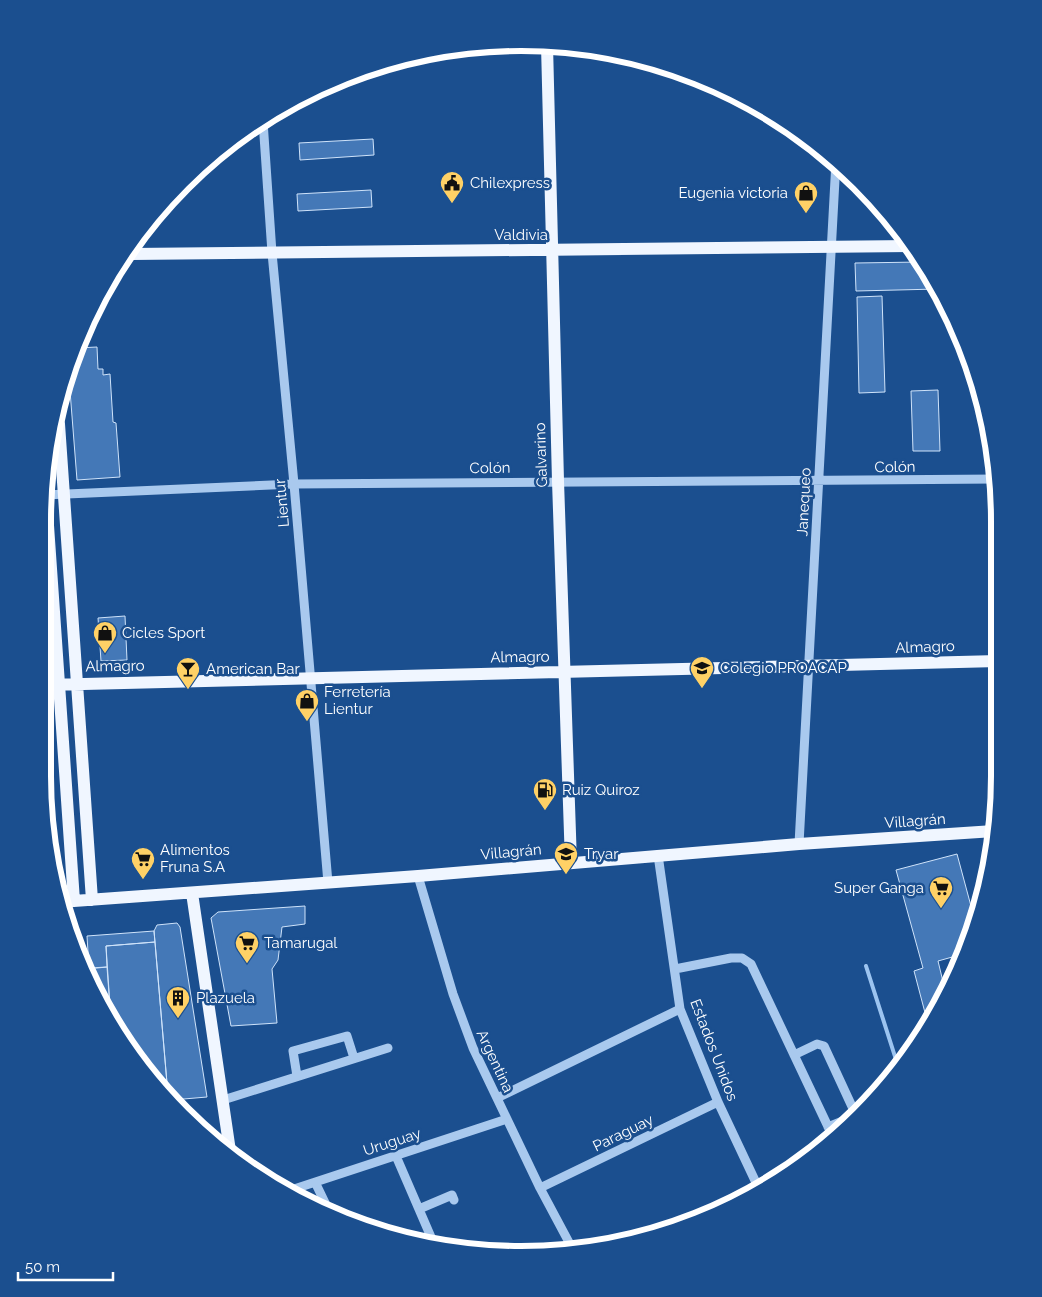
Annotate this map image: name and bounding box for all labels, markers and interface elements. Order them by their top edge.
public building icon: Chilexpress [439,170,465,204]
place label: Chilexpress [470,174,550,192]
shop icon: Eugenia victoria [793,180,819,214]
place label: Eugenia victoria [678,184,788,202]
street label: Valdivia [494,226,548,244]
street label: Galvarino [531,422,551,488]
street label: Colón [874,458,916,476]
street label: Colón [469,459,511,477]
street label: Janequeo [793,467,815,537]
street label: Lientur [271,477,293,528]
shop icon: Cicles Sport [92,620,118,654]
place label: Cicles Sport [122,624,205,642]
street label: Almagro [895,637,955,657]
street label: Almagro [490,647,550,667]
school or university icon: Colegio PROACAP [689,655,715,689]
street label: Almagro [85,656,145,676]
bar icon: American Bar [175,656,201,690]
place label: Colegio PROACAP [720,659,847,677]
place label: American Bar [206,660,300,678]
place label: Ferretería Lientur [324,683,391,718]
shop icon: Ferretería Lientur [294,688,320,722]
fuel station icon: Ruiz Quiroz [532,777,558,811]
place label: Ruiz Quiroz [562,781,640,799]
street label: Villagrán [884,810,946,832]
street label: Villagrán [480,840,542,864]
place label: Alimentos Fruna S.A [160,841,230,876]
school or university icon: Tryar [553,841,579,875]
place label: Tryar [584,845,619,863]
supermarket icon: Alimentos Fruna S.A [130,846,156,880]
supermarket icon: Super Ganga [928,875,954,909]
place label: Super Ganga [834,879,924,897]
supermarket icon: Tamarugal [234,930,260,964]
place label: Tamarugal [264,934,338,952]
building icon: Plazuela [165,985,191,1019]
place label: Plazuela [196,989,255,1007]
street label: Estados Unidos [686,997,742,1103]
street label: Argentina [473,1027,517,1095]
street label: Paraguay [590,1111,656,1155]
street label: Uruguay [361,1124,423,1160]
scale bar [18,1250,112,1282]
text: 50 m [25,1258,60,1276]

